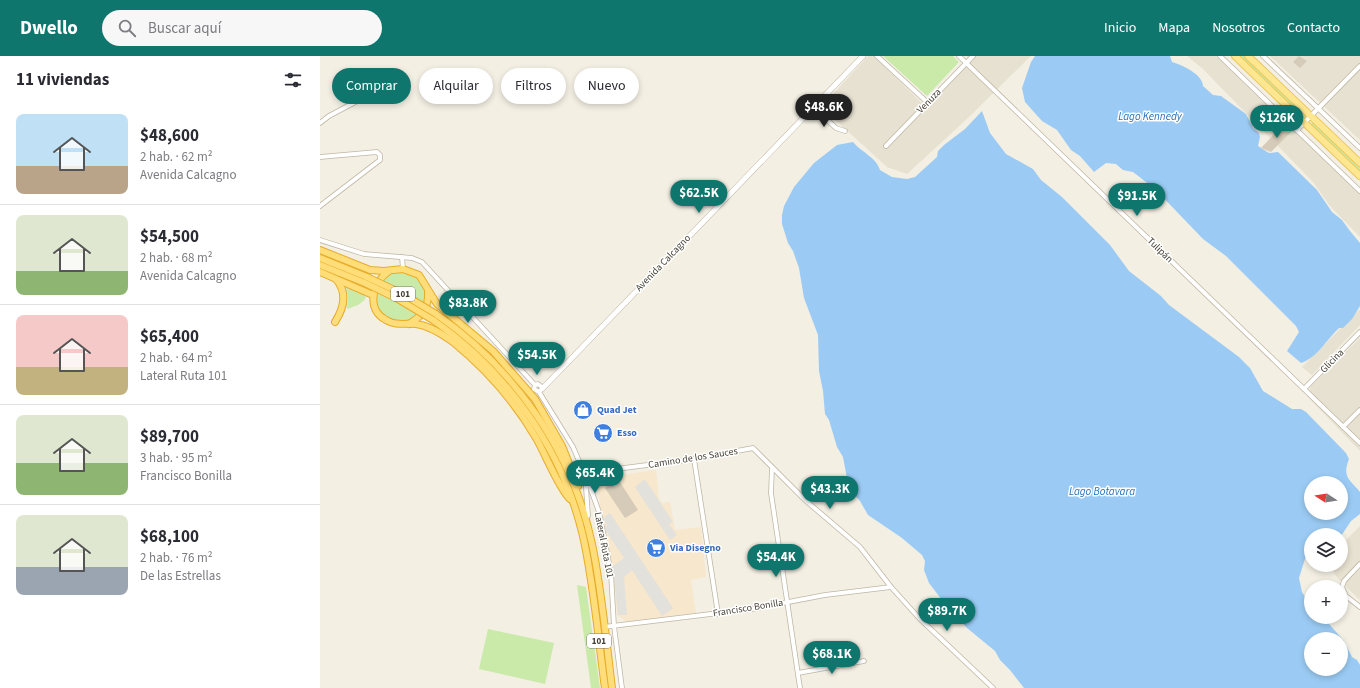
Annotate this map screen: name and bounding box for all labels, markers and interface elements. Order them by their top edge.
search box [102,10,382,46]
text: Dwello [20,15,78,42]
icon: search [116,17,138,39]
text: Buscar aquí [148,18,221,39]
text: Inicio [1104,18,1136,38]
text: Mapa [1158,18,1190,38]
text: Nosotros [1212,18,1265,38]
text: Contacto [1287,18,1340,38]
text: 11 viviendas [16,68,109,92]
chip: Comprar [332,68,411,104]
chip: Alquilar [419,68,493,104]
chip: Filtros [501,68,566,104]
chip: Nuevo [574,68,639,104]
icon: filters [282,69,304,91]
street label: Venuza [914,85,944,117]
pin: $48.6K [791,94,857,128]
text: $48.6K [804,98,844,116]
pin: $126K [1249,105,1305,139]
water label: Lago Kennedy [1118,109,1183,124]
text: $126K [1259,109,1295,127]
text: $48,600 [140,124,199,148]
icon: home [48,130,96,178]
text: 2 hab. · 62 m² [140,148,213,166]
text: Avenida Calcagno [140,166,236,184]
pin: $62.5K [666,180,732,214]
pin: $91.5K [1104,183,1170,217]
text: $62.5K [679,184,719,202]
text: $91.5K [1117,187,1157,205]
text: $54,500 [140,225,199,249]
icon: home [48,231,96,279]
street label: Avenida Calcagno [632,231,694,295]
street label: Tulipán [1144,234,1176,266]
text: 2 hab. · 68 m² [140,249,213,267]
text: Avenida Calcagno [140,267,236,285]
road number: 101 [391,287,415,301]
pin: $83.8K [435,290,501,324]
text: $83.8K [448,294,488,312]
text: $65,400 [140,325,199,349]
icon: home [48,331,96,379]
pin: $54.5K [504,342,570,376]
text: $54.5K [517,346,557,364]
street label: Glicina [1317,346,1347,376]
text: 2 hab. · 64 m² [140,349,213,367]
text: Lateral Ruta 101 [140,367,227,385]
shop icon: Quad Jet [572,399,594,421]
place label: Quad Jet [597,403,637,417]
supermarket icon: Esso [592,422,614,444]
text: $89,700 [140,425,199,449]
place label: Esso [617,426,637,440]
icon: home [48,431,96,479]
street label: Camino de los Sauces [647,444,739,472]
text: 3 hab. · 95 m² [140,449,213,467]
pin: $65.4K [562,460,628,494]
text: $65.4K [575,464,615,482]
text: Francisco Bonilla [140,467,232,485]
pin: $43.3K [797,476,863,510]
north arrow [1304,476,1348,520]
map controls [1304,476,1348,676]
text: $43.3K [810,480,850,498]
water label: Lago Botavara [1069,484,1135,499]
street label: Lateral Ruta 101 [591,511,617,579]
text: $68,100 [140,525,199,549]
button: layers [1304,528,1348,572]
icon: home [48,531,96,579]
supermarket icon: Via Disegno [645,537,667,559]
place label: Via Disegno [669,541,721,555]
pin: $54.4K [743,544,809,578]
text: $54.4K [756,548,796,566]
text: 2 hab. · 76 m² [140,549,213,567]
text: De las Estrellas [140,567,221,585]
button: + [1304,580,1348,624]
street label: Francisco Bonilla [712,596,784,620]
pin: $89.7K [914,598,980,632]
text: $89.7K [927,602,967,620]
button: − [1304,632,1348,676]
road number: 101 [587,634,611,648]
pin: $68.1K [799,641,865,675]
text: $68.1K [812,645,852,663]

